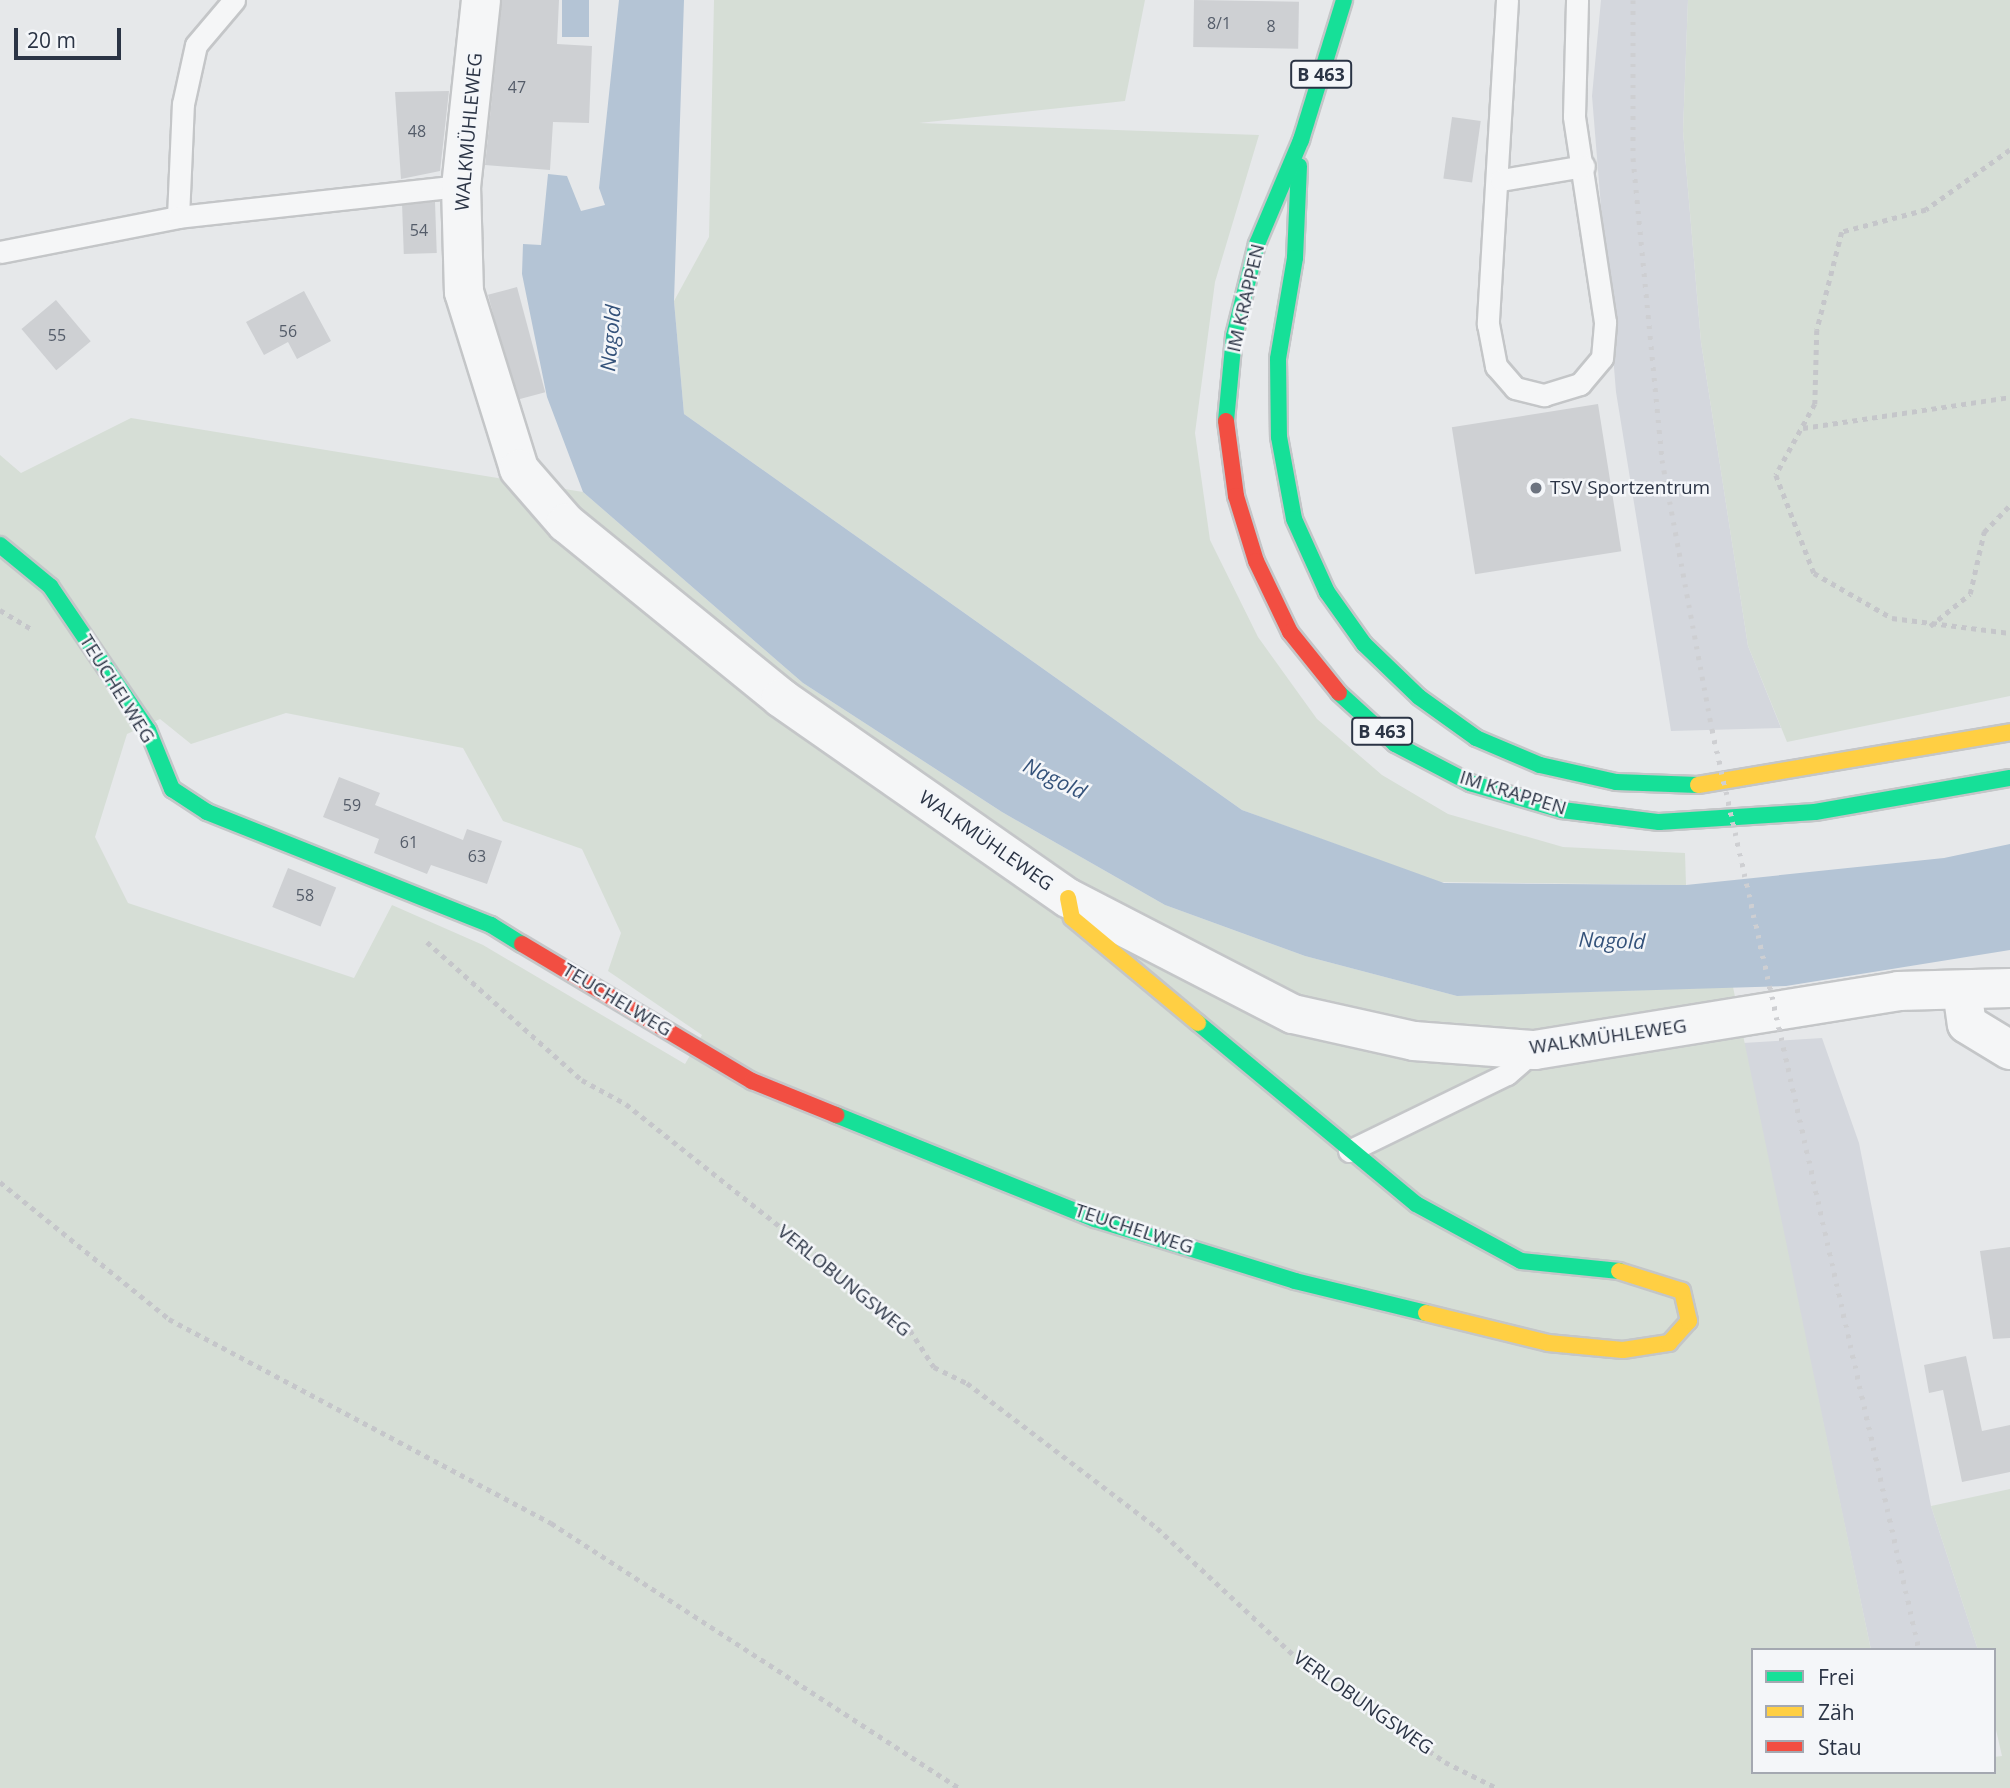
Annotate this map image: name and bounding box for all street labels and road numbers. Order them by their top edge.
street label: WALKMÜHLEWEG [451,52,487,212]
road number: B 463 [1290,60,1352,88]
street label: IM KRAPPEN [1222,242,1270,354]
street label: TEUCHELWEG [75,631,159,747]
road number: B 463 [1350,716,1414,746]
street label: IM KRAPPEN [1457,766,1569,820]
street label: WALKMÜHLEWEG [915,786,1057,896]
street label: TEUCHELWEG [558,958,676,1042]
street label: WALKMÜHLEWEG [1528,1015,1688,1059]
street label: TEUCHELWEG [1072,1199,1196,1259]
street label: VERLOBUNGSWEG [773,1220,915,1342]
street label: VERLOBUNGSWEG [1289,1646,1437,1760]

